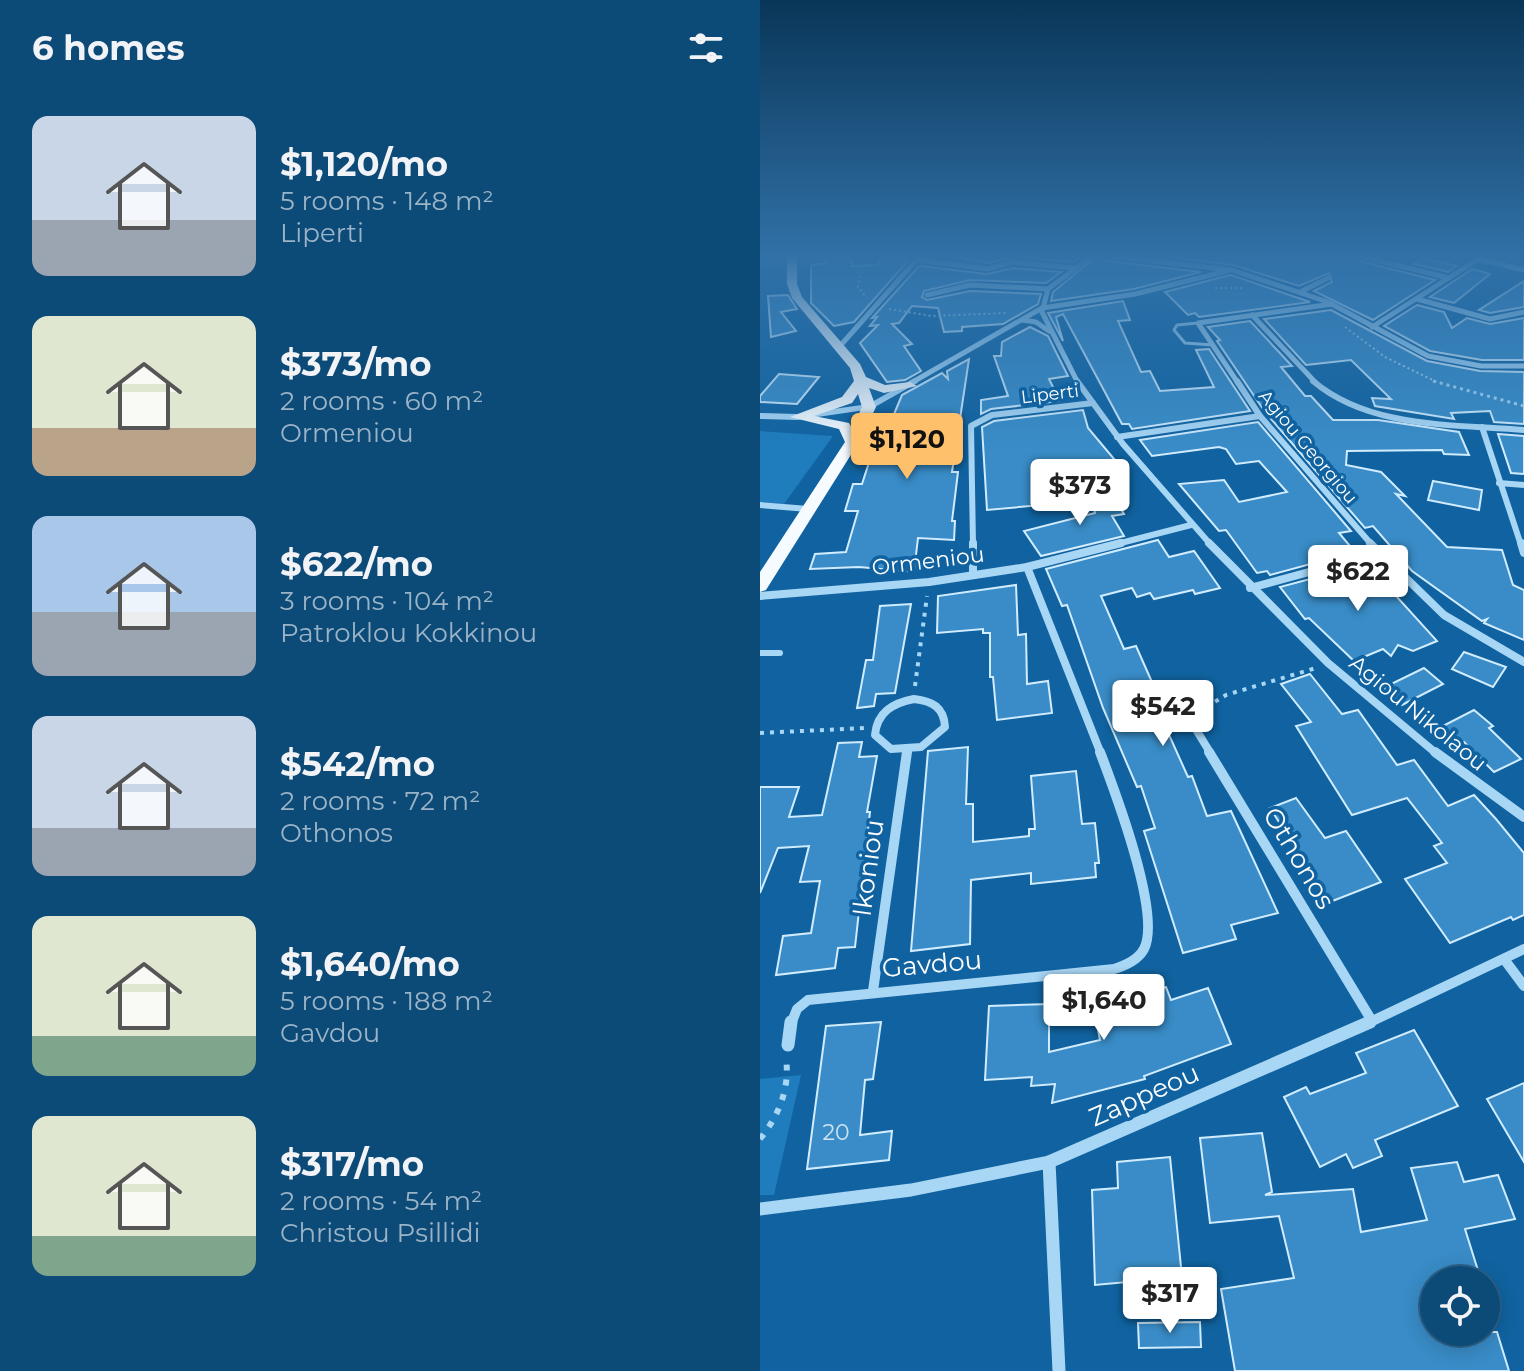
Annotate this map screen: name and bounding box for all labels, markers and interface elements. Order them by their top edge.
icon: filters [684,26,728,70]
text: 6 homes [32,27,185,69]
text: $1,120/mo [280,143,448,185]
icon: home [96,148,192,244]
text: 5 rooms · 148 m² [280,185,494,217]
text: Liperti [280,217,364,249]
text: $373/mo [280,343,432,385]
icon: home [96,348,192,444]
street label: Liperti [1020,380,1080,408]
text: 2 rooms · 60 m² [280,385,483,417]
street label: Agiou Georgiou [1254,386,1362,508]
pin: $1,120 [842,413,972,481]
text: Ormeniou [280,417,414,449]
text: $1,120 [869,423,945,455]
pin: $373 [1033,459,1127,527]
text: $373 [1049,469,1112,501]
street label: Ormeniou [870,541,986,581]
text: $622/mo [280,543,433,585]
pin: $622 [1311,545,1405,613]
icon: home [96,548,192,644]
text: $622 [1326,555,1390,587]
text: 3 rooms · 104 m² [280,585,494,617]
text: Patroklou Kokkinou [280,617,537,649]
street label: Agiou Nikolaou [1344,649,1492,777]
pin: $542 [1116,680,1210,748]
text: $542 [1130,690,1196,722]
text: $542/mo [280,743,435,785]
icon: home [96,748,192,844]
text: 2 rooms · 72 m² [280,785,480,817]
street label: Othonos [1256,801,1342,915]
text: Othonos [280,817,393,849]
street label: Ikoniou [845,817,891,919]
text: $1,640/mo [280,943,460,985]
street label: Gavdou [881,944,983,984]
icon: home [96,948,192,1044]
pin: $1,640 [1039,974,1169,1042]
text: $1,640 [1061,984,1147,1016]
text: 5 rooms · 188 m² [280,985,493,1017]
text: Gavdou [280,1017,380,1049]
street label: Zappeou [1084,1057,1204,1133]
house number: 20 [822,1119,850,1146]
text: $317/mo [280,1143,424,1185]
icon: home [96,1148,192,1244]
text: 2 rooms · 54 m² [280,1185,482,1217]
text: Christou Psillidi [280,1217,481,1249]
map controls [1420,1266,1500,1346]
button: locate [1420,1266,1500,1346]
pin: $317 [1123,1267,1217,1335]
text: $317 [1141,1277,1199,1309]

